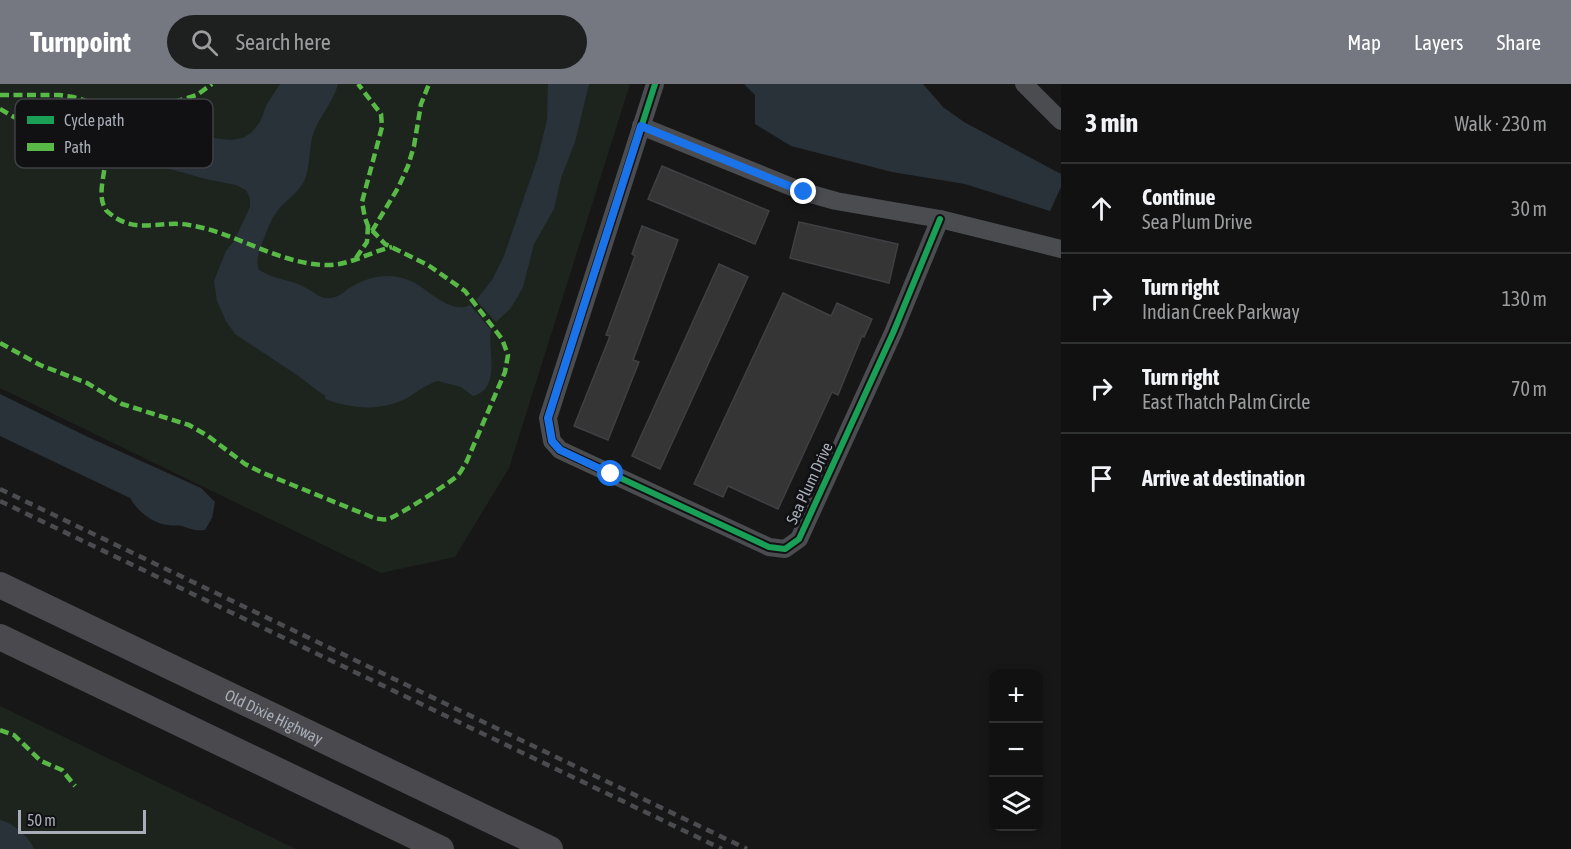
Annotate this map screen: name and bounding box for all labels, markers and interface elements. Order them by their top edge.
search box [167,15,587,69]
text: Turnpoint [30,26,131,58]
icon: search [188,26,221,59]
text: Search here [236,29,331,55]
text: Map [1347,30,1381,54]
text: Layers [1414,30,1464,54]
text: Share [1497,30,1541,54]
legend [15,99,213,168]
text: 3 min [1085,108,1138,138]
text: Cycle path [64,111,124,130]
text: Walk · 230 m [1455,112,1547,135]
text: Path [64,138,91,156]
route end [790,178,816,204]
text: Continue [1142,184,1216,210]
icon: ahead [1085,192,1118,225]
text: 30 m [1511,197,1547,220]
text: Sea Plum Drive [1142,210,1252,233]
text: Turn right [1142,274,1219,300]
icon: right [1085,282,1118,315]
text: 130 m [1502,287,1547,310]
text: Indian Creek Parkway [1142,300,1300,323]
text: Turn right [1142,364,1219,390]
icon: right [1085,372,1118,405]
text: 70 m [1511,377,1547,400]
text: East Thatch Palm Circle [1142,390,1310,413]
street label: Sea Plum Drive [782,439,836,527]
route start [597,460,623,486]
icon: arrive [1085,462,1118,495]
text: Arrive at destination [1142,465,1305,491]
map controls [989,669,1043,831]
button: + [989,669,1043,723]
street label: Old Dixie Highway [222,685,326,749]
button: − [989,723,1043,777]
button: layers [989,777,1043,831]
scale bar [18,807,146,834]
text: 50 m [27,811,56,829]

